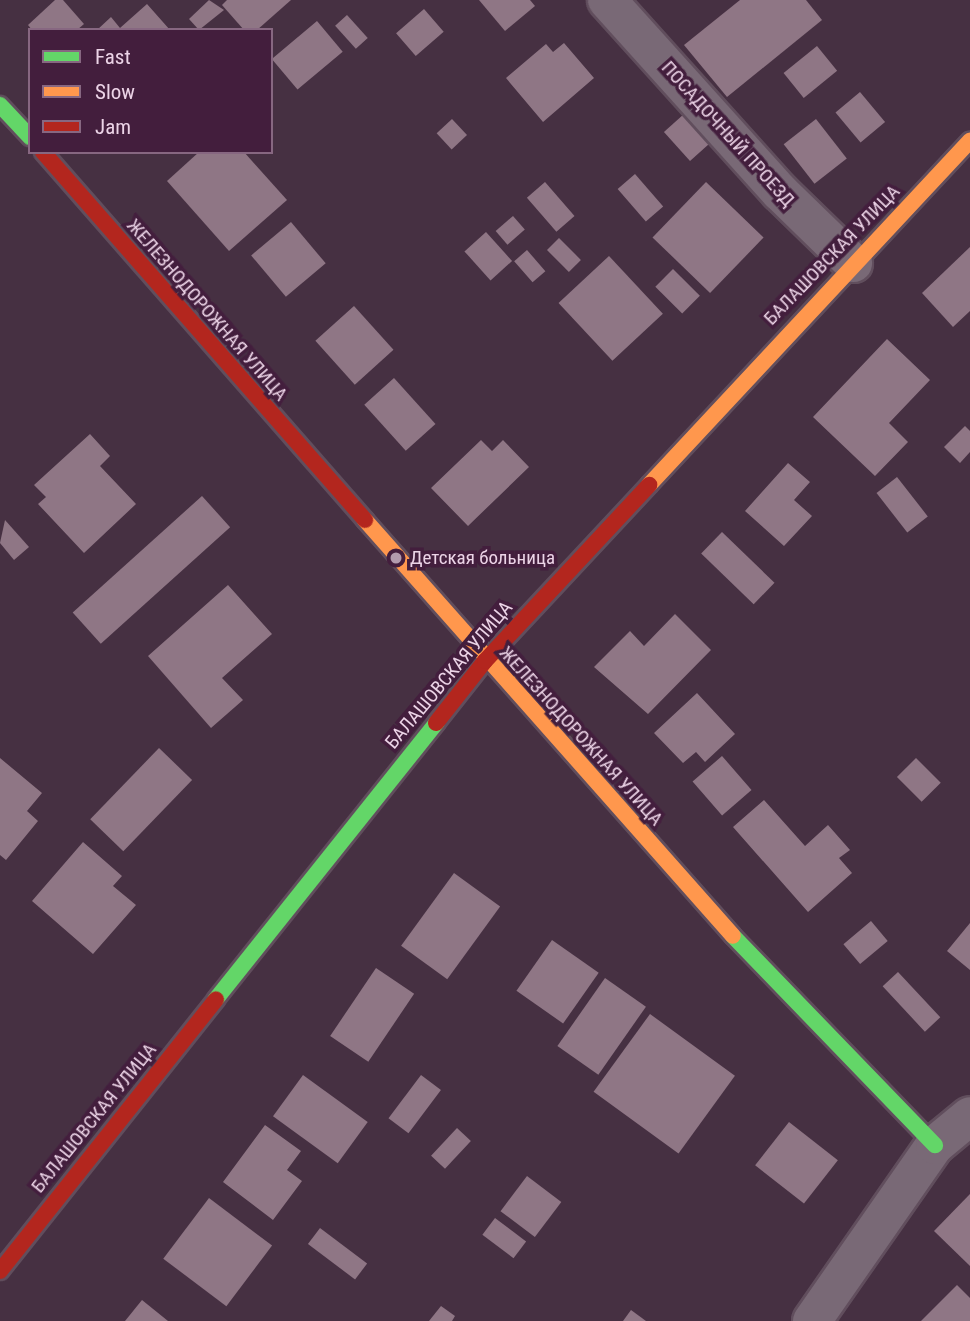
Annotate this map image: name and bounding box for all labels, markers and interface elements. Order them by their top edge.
legend [28,28,273,154]
text: Fast [95,45,131,69]
street label: ПОСАДОЧНЫЙ ПРОЕЗД [657,56,799,212]
text: Slow [95,80,135,104]
text: Jam [95,115,131,139]
street label: БАЛАШОВСКАЯ УЛИЦА [759,180,905,330]
street label: ЖЕЛЕЗНОДОРОЖНАЯ УЛИЦА [122,214,292,406]
place label: Детская больница [410,547,555,569]
marker: Детская больница [388,550,404,566]
street label: БАЛАШОВСКАЯ УЛИЦА [381,597,517,753]
street label: ЖЕЛЕЗНОДОРОЖНАЯ УЛИЦА [494,642,668,830]
street label: БАЛАШОВСКАЯ УЛИЦА [27,1039,161,1197]

